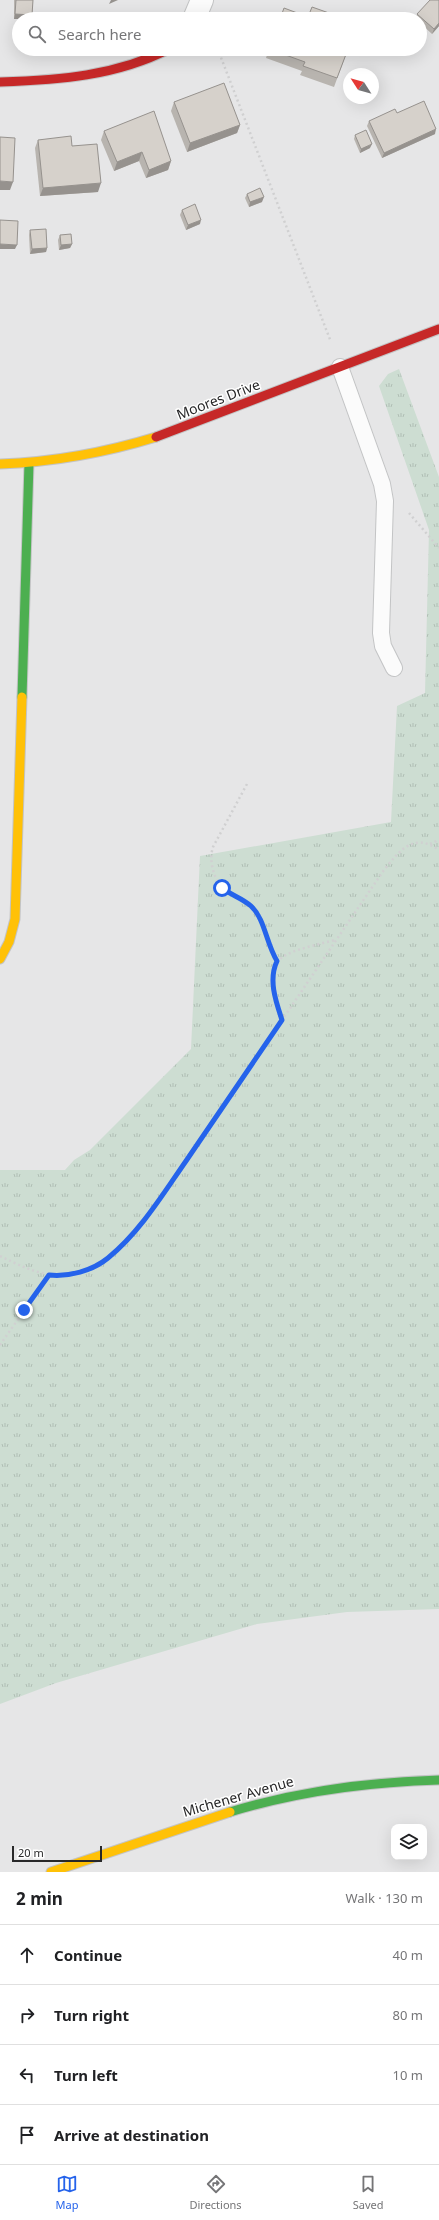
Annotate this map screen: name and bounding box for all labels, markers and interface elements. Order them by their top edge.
search box [12,12,427,56]
icon: search [26,23,48,45]
text: Search here [58,24,141,44]
north arrow [343,68,379,104]
street label: Moores Drive [174,374,263,424]
route start [213,879,231,897]
route end [15,1301,33,1319]
street label: Michener Avenue [180,1771,296,1821]
map controls [391,1824,427,1860]
button: layers [391,1824,427,1860]
scale bar [12,1844,102,1863]
text: 20 m [18,1845,44,1860]
text: 2 min [16,1887,63,1910]
text: Walk · 130 m [345,1889,423,1907]
icon: ahead [16,1944,38,1966]
text: Continue [54,1945,122,1965]
text: 40 m [393,1946,423,1964]
icon: right [16,2004,38,2026]
text: Turn right [54,2005,129,2025]
text: 80 m [393,2006,423,2024]
icon: left [16,2064,38,2086]
text: Turn left [54,2065,118,2085]
text: 10 m [393,2066,423,2084]
icon: arrive [16,2124,38,2146]
text: Arrive at destination [54,2125,209,2145]
tab: Map [56,2173,78,2212]
tab: Directions [189,2173,242,2212]
tab: Saved [353,2173,383,2212]

